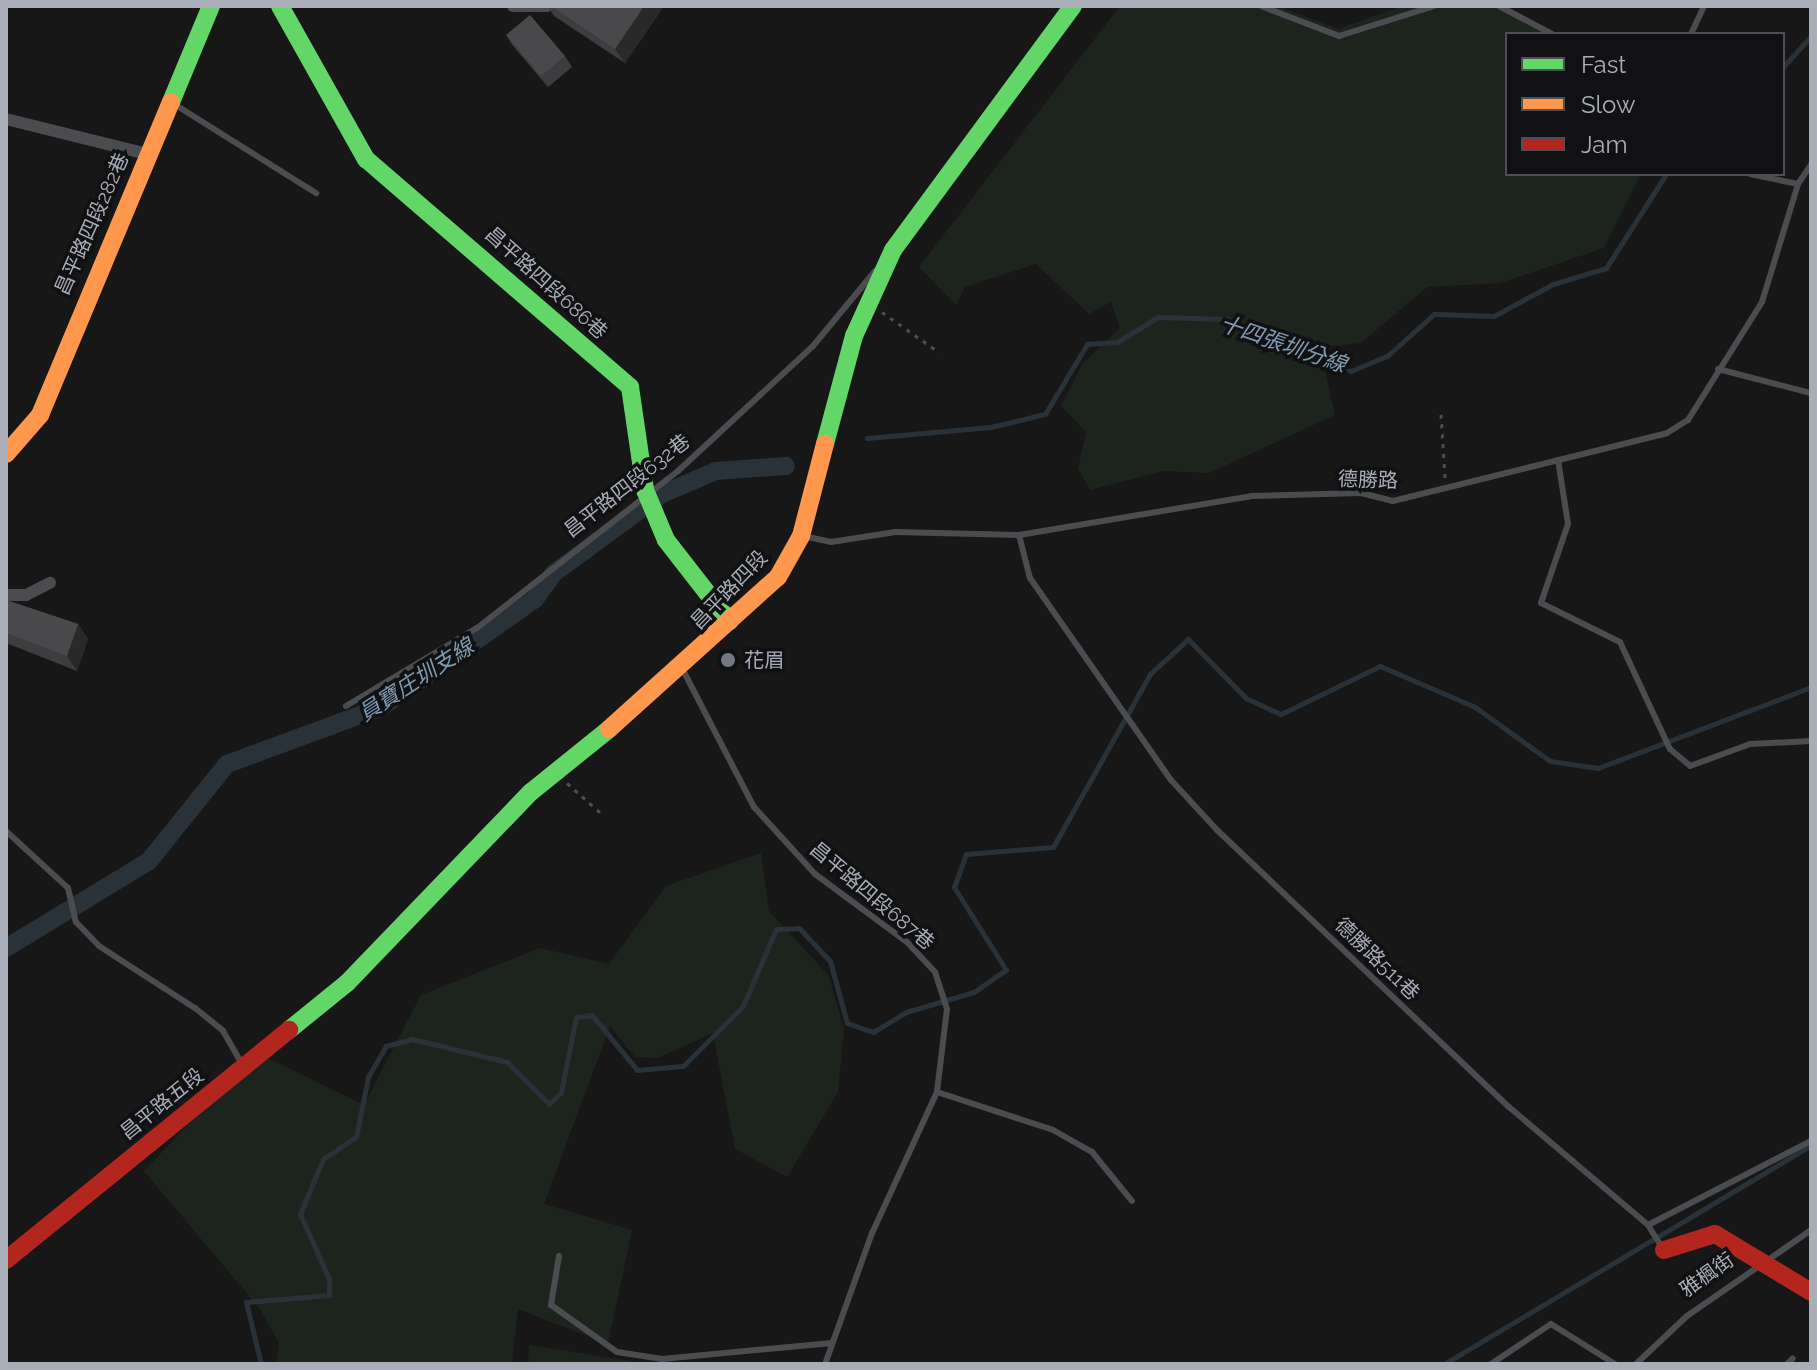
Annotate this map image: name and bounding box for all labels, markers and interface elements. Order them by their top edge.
legend [1505,32,1785,176]
text: Fast [1581,50,1626,79]
text: Slow [1581,90,1635,119]
text: Jam [1581,130,1627,159]
street label: 昌平路四段282巷 [50,149,134,299]
street label: 昌平路四段686巷 [480,222,612,344]
water label: 十四張圳分線 [1216,310,1350,378]
street label: 昌平路四段632巷 [559,429,695,543]
street label: 德勝路 [1338,467,1398,493]
street label: 昌平路四段 [686,546,772,634]
water label: 員寶庄圳支線 [353,633,479,727]
place label: 花眉 [744,648,784,672]
marker: 花眉 [719,651,737,669]
street label: 昌平路四段687巷 [805,837,939,955]
street label: 德勝路511巷 [1330,913,1424,1005]
street label: 昌平路五段 [116,1063,208,1145]
street label: 雅楓街 [1676,1248,1738,1302]

